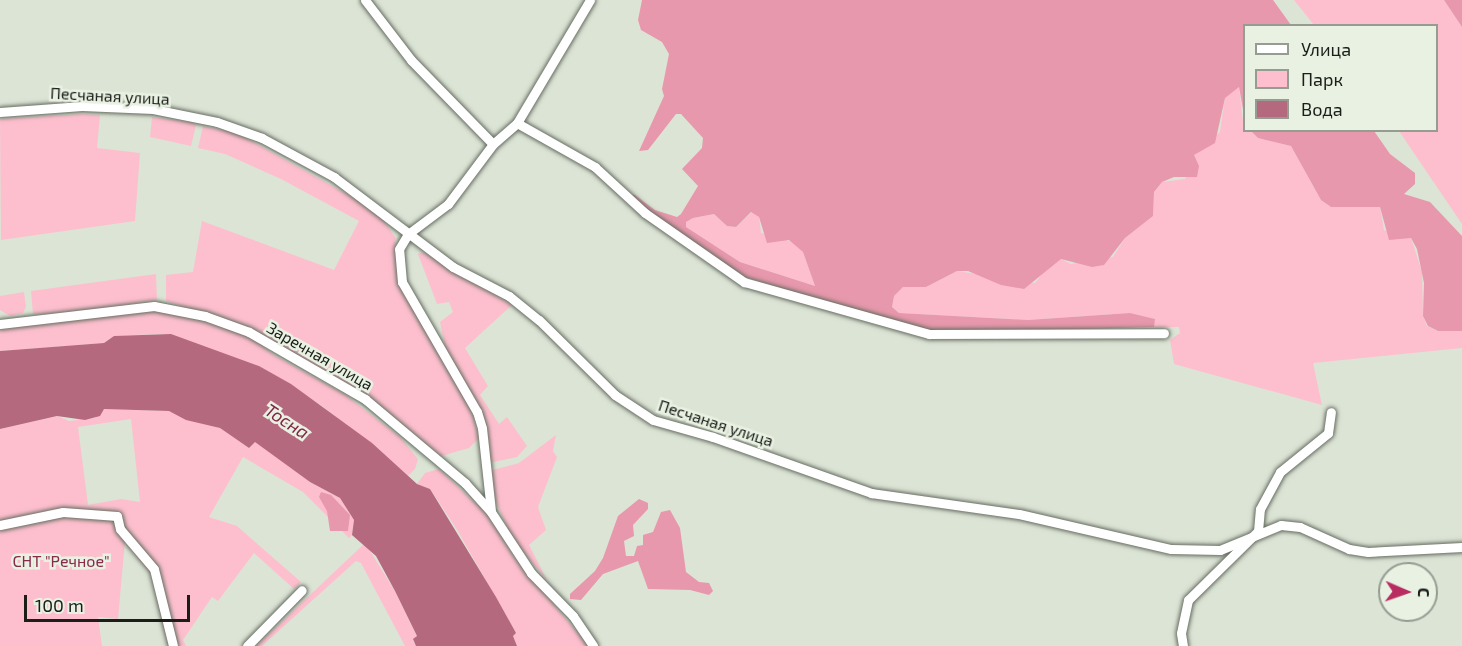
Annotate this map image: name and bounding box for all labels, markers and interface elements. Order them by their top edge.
legend [1243,24,1438,132]
text: Улица [1301,38,1351,60]
text: Парк [1301,68,1343,90]
street label: Песчаная улица [50,83,170,109]
text: Вода [1301,98,1343,120]
street label: Заречная улица [264,318,376,394]
street label: Песчаная улица [656,395,776,451]
water label: Тосна [261,399,313,443]
park label: СНТ "Речное" [12,551,110,571]
north arrow [1378,562,1438,622]
scale bar [27,583,194,621]
text: С [1415,588,1434,598]
text: 100 m [35,594,84,616]

